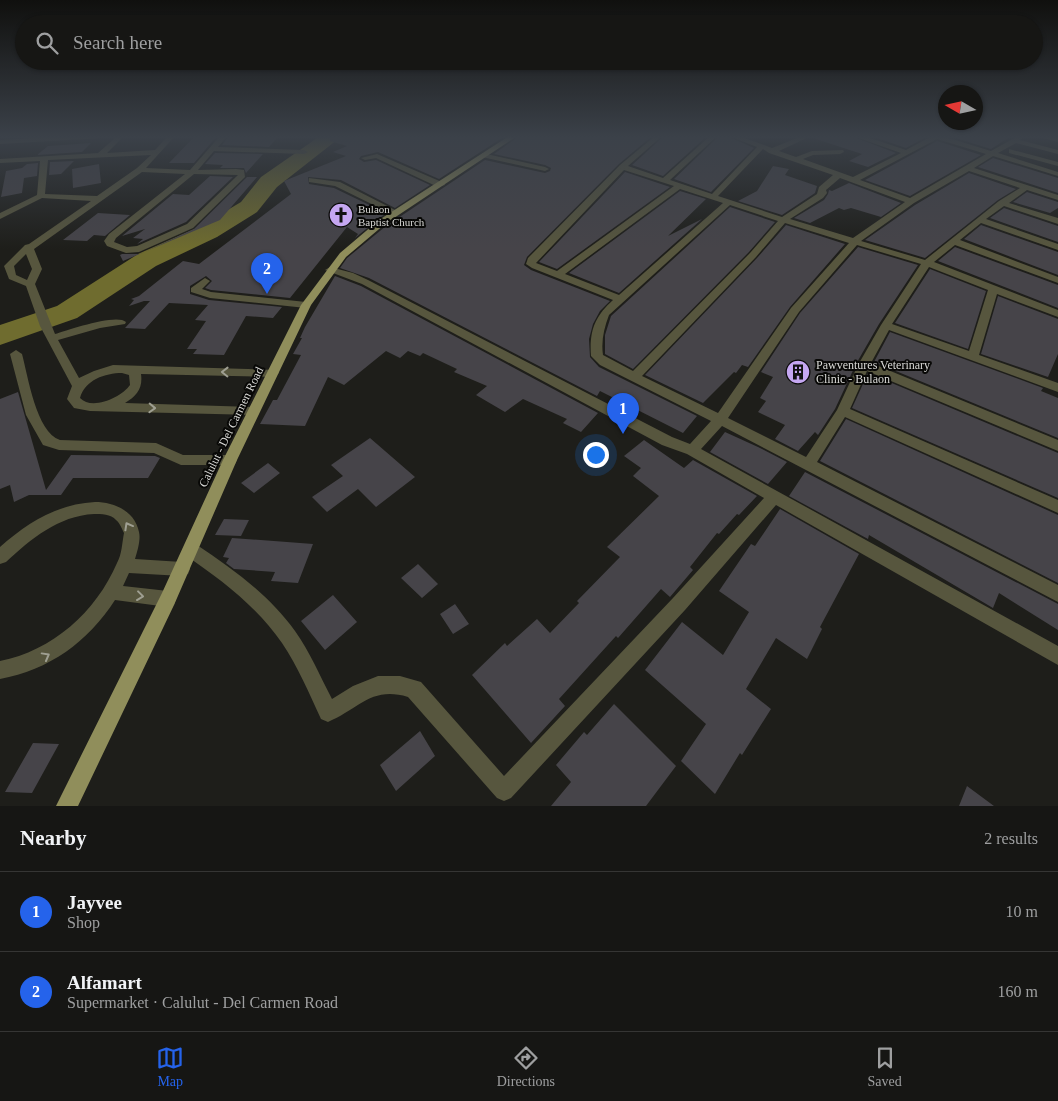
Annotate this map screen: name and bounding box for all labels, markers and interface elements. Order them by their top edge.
search box [15,15,1043,70]
icon: search [33,29,61,57]
text: Search here [73,32,162,53]
north arrow [938,85,983,130]
church icon: Bulaon Baptist Church [328,202,354,228]
place label: Bulaon Baptist Church [358,203,425,228]
pin: 2 [251,253,283,294]
place label: Pawventures Veterinary Clinic - Bulaon [816,358,930,386]
building icon: Pawventures Veterinary Clinic - Bulaon [785,359,811,385]
street label: Calulut - Del Carmen Road [196,365,266,489]
one-way arrow [220,367,228,377]
pin: 1 [607,393,639,434]
one-way arrow [148,403,156,414]
your location [583,442,609,468]
one-way arrow [124,523,134,532]
one-way arrow [136,590,144,601]
one-way arrow [41,652,50,662]
text: Nearby [20,826,87,850]
text: 2 results [984,830,1038,847]
text: Jayvee [67,892,122,913]
text: 1 [32,903,40,920]
text: 10 m [1006,903,1038,920]
text: Shop [67,914,100,931]
text: Alfamart [67,972,142,993]
text: 2 [32,983,40,1000]
text: 160 m [998,983,1038,1000]
text: Supermarket · Calulut - Del Carmen Road [67,994,338,1011]
tab: Map [156,1044,184,1090]
tab: Directions [497,1044,555,1090]
tab: Saved [868,1044,902,1090]

